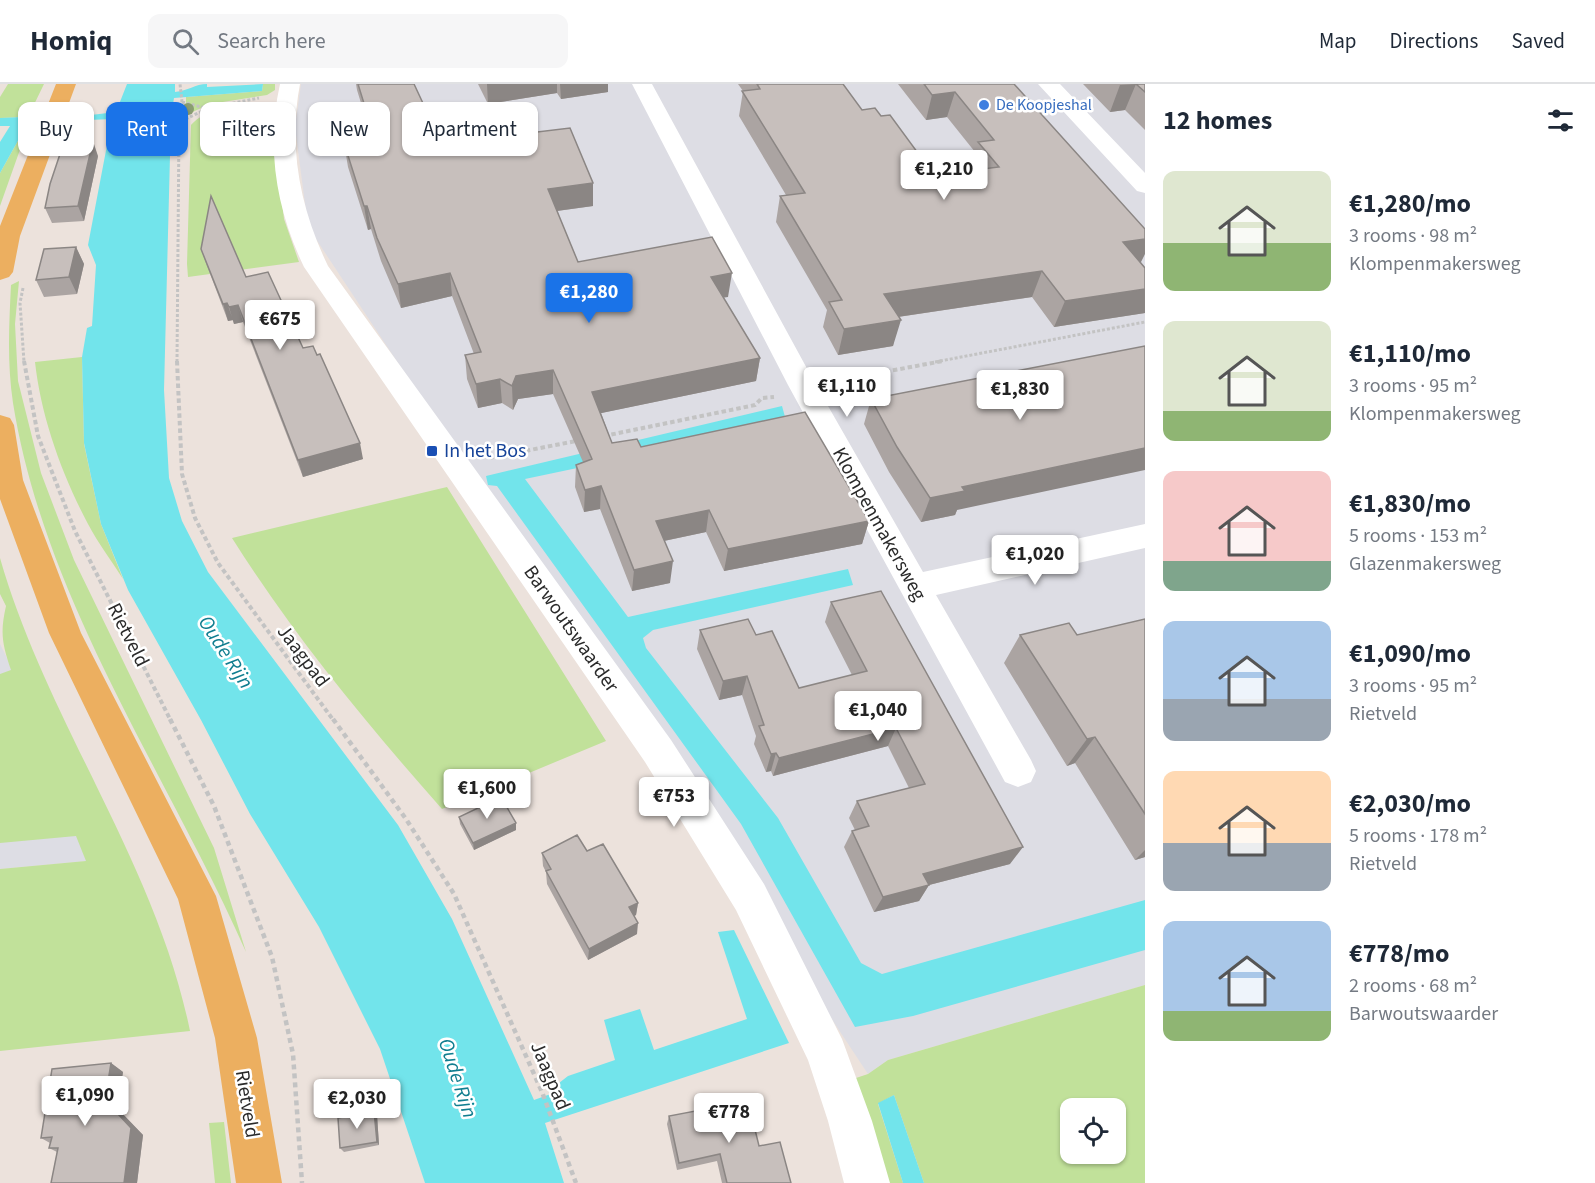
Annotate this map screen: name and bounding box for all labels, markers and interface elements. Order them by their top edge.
search box [148,14,568,68]
text: Homiq [30,21,112,61]
icon: search [169,25,202,58]
text: Search here [217,25,326,57]
text: Map [1319,26,1357,56]
text: Directions [1390,26,1478,56]
text: Saved [1511,26,1565,56]
place label: De Koopjeshal [996,94,1092,116]
marker: De Koopjeshal [977,98,991,112]
chip: Buy [18,102,94,156]
chip: Rent [106,102,188,156]
chip: Filters [200,102,296,156]
chip: New [308,102,390,156]
chip: Apartment [402,102,538,156]
text: 12 homes [1163,102,1272,139]
icon: filters [1544,104,1577,137]
pin: €1,210 [895,150,993,201]
text: €1,210 [915,155,973,183]
text: €1,280/mo [1349,185,1471,222]
icon: home [1211,195,1283,267]
text: 3 rooms · 98 m² [1349,222,1477,250]
text: Klompenmakersweg [1349,250,1521,278]
pin: €1,280 [540,273,638,324]
text: €1,280 [560,278,618,306]
pin: €675 [244,300,316,351]
text: €675 [259,305,301,333]
text: €1,110/mo [1349,335,1471,372]
icon: home [1211,345,1283,417]
pin: €1,110 [798,367,896,418]
pin: €1,830 [971,370,1069,421]
text: €1,110 [818,372,876,400]
text: 3 rooms · 95 m² [1349,372,1477,400]
text: €1,830 [991,375,1049,403]
text: Klompenmakersweg [1349,400,1521,428]
place label: In het Bos [444,437,527,465]
street label: Klompenmakersweg [825,442,933,606]
marker: In het Bos [425,444,439,458]
text: €1,830/mo [1349,485,1471,522]
icon: home [1211,495,1283,567]
text: 5 rooms · 153 m² [1349,522,1487,550]
pin: €1,020 [986,535,1084,586]
text: €1,020 [1006,540,1064,568]
text: Glazenmakersweg [1349,550,1501,578]
street label: Barwoutswaarder [517,560,625,698]
street label: Rietveld [100,598,156,672]
water label: Oude Rijn [191,609,261,695]
street label: Jaagpad [270,619,336,693]
text: €1,090/mo [1349,635,1471,672]
icon: home [1211,645,1283,717]
text: 3 rooms · 95 m² [1349,672,1477,700]
pin: €1,040 [829,691,927,742]
text: €1,040 [849,696,907,724]
text: Rietveld [1349,700,1417,728]
pin: €1,600 [438,769,536,820]
text: €1,600 [458,774,516,802]
pin: €753 [638,777,710,828]
text: €753 [653,782,695,810]
text: €2,030/mo [1349,785,1471,822]
icon: home [1211,795,1283,867]
text: 5 rooms · 178 m² [1349,822,1487,850]
text: Rietveld [1349,850,1417,878]
text: €778/mo [1349,935,1449,972]
icon: home [1211,945,1283,1017]
text: 2 rooms · 68 m² [1349,972,1477,1000]
text: Barwoutswaarder [1349,1000,1498,1028]
water label: Oude Rijn [431,1034,485,1122]
street label: Jaagpad [523,1037,577,1115]
street label: Rietveld [228,1068,266,1140]
pin: €1,090 [36,1076,134,1127]
pin: €2,030 [308,1079,406,1130]
text: €1,090 [56,1081,114,1109]
text: €2,030 [328,1084,386,1112]
pin: €778 [693,1093,765,1144]
text: €778 [708,1098,750,1126]
map controls [1060,1098,1126,1164]
button: locate [1060,1098,1126,1164]

